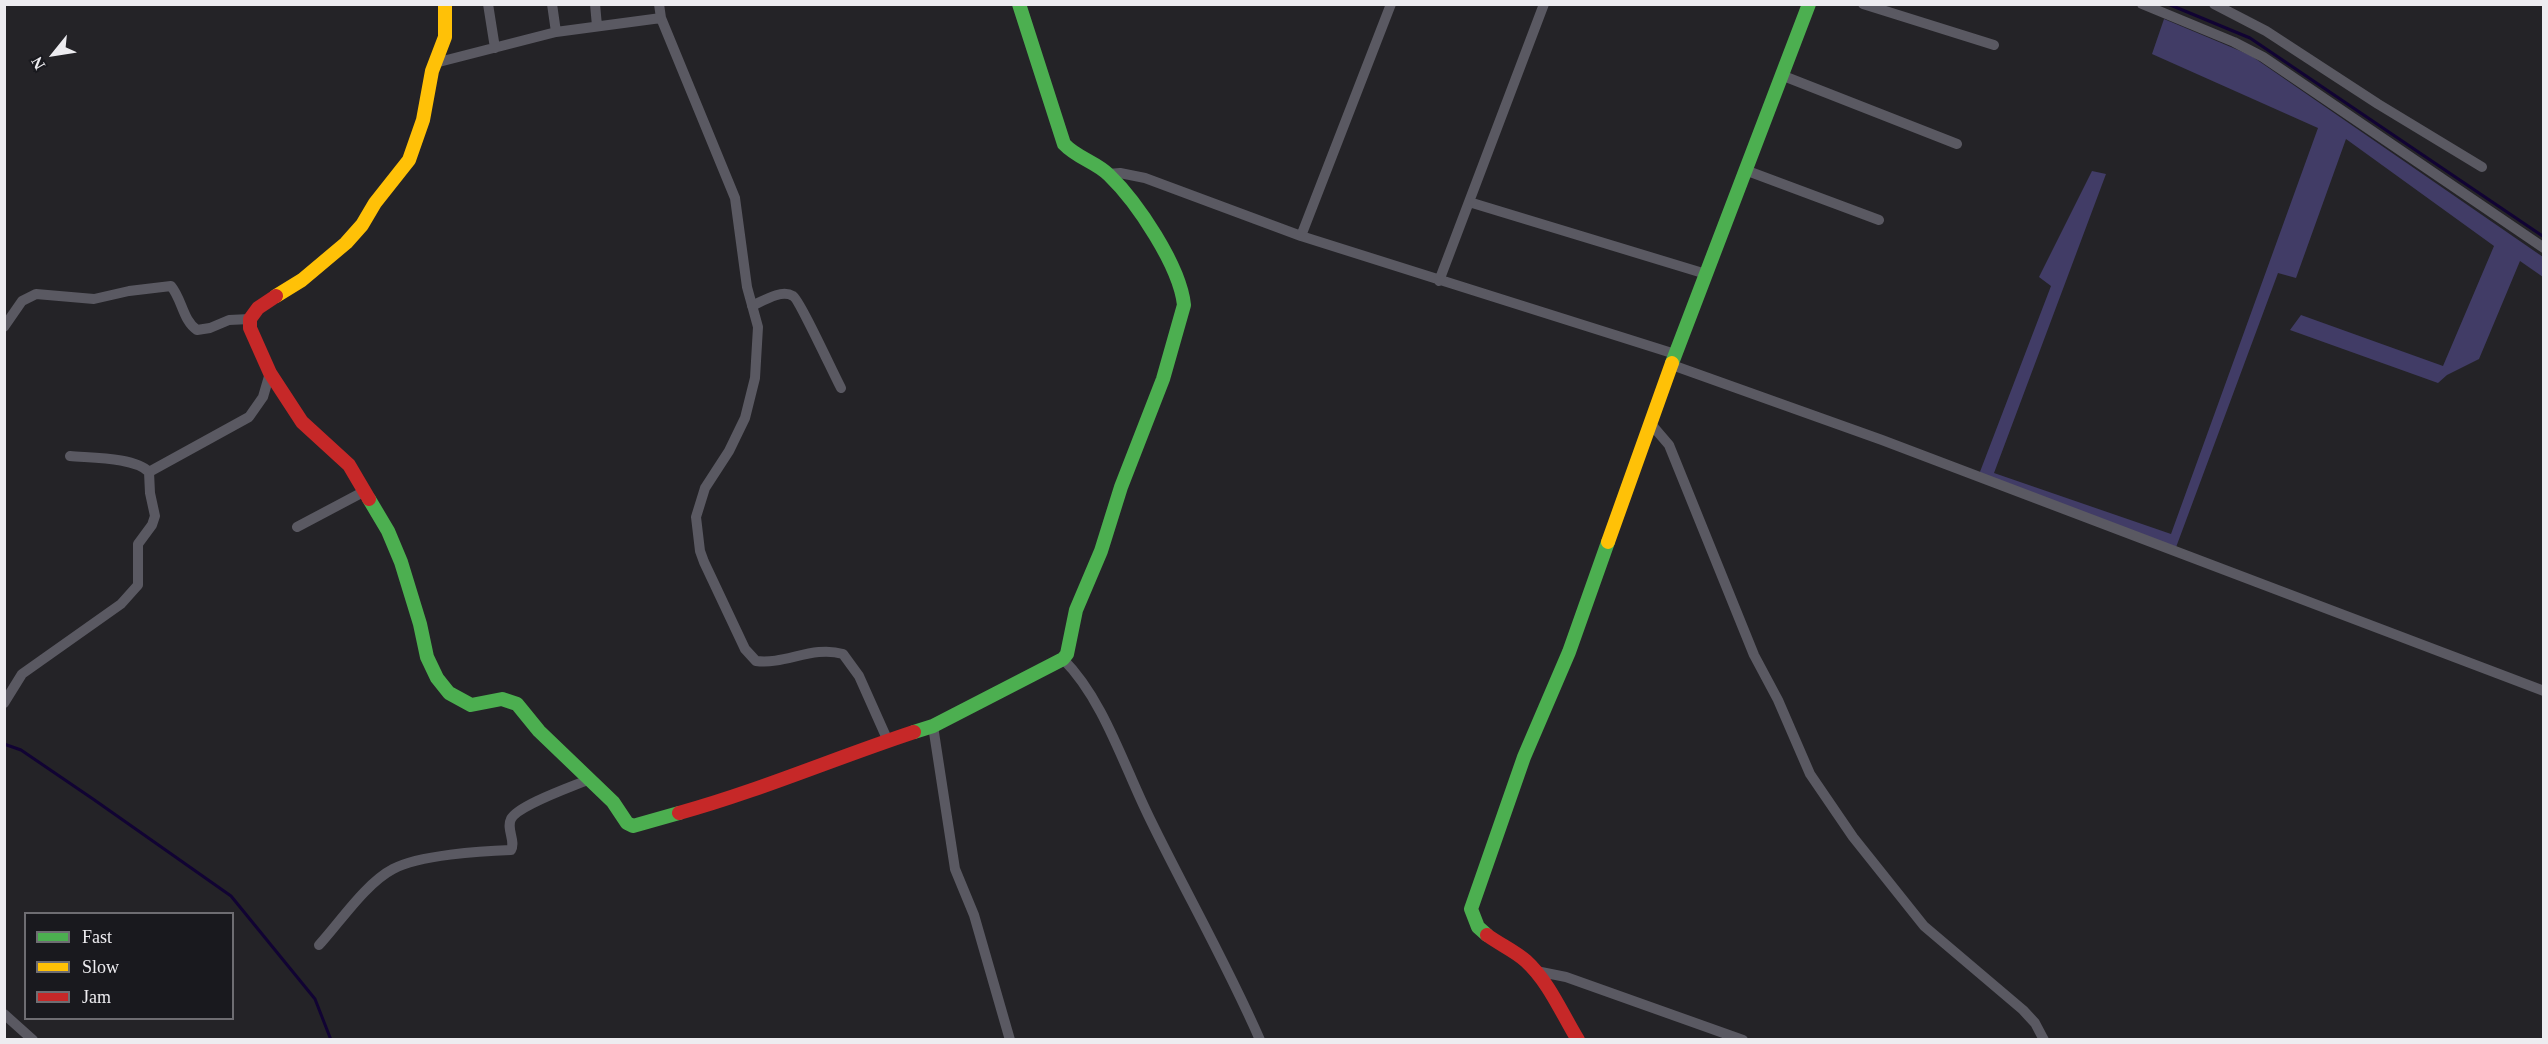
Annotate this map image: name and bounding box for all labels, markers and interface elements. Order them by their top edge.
north arrow [24,24,84,84]
text: N [28,54,48,73]
legend [24,912,234,1020]
text: Fast [82,927,112,947]
text: Slow [82,957,119,977]
text: Jam [82,987,111,1007]

